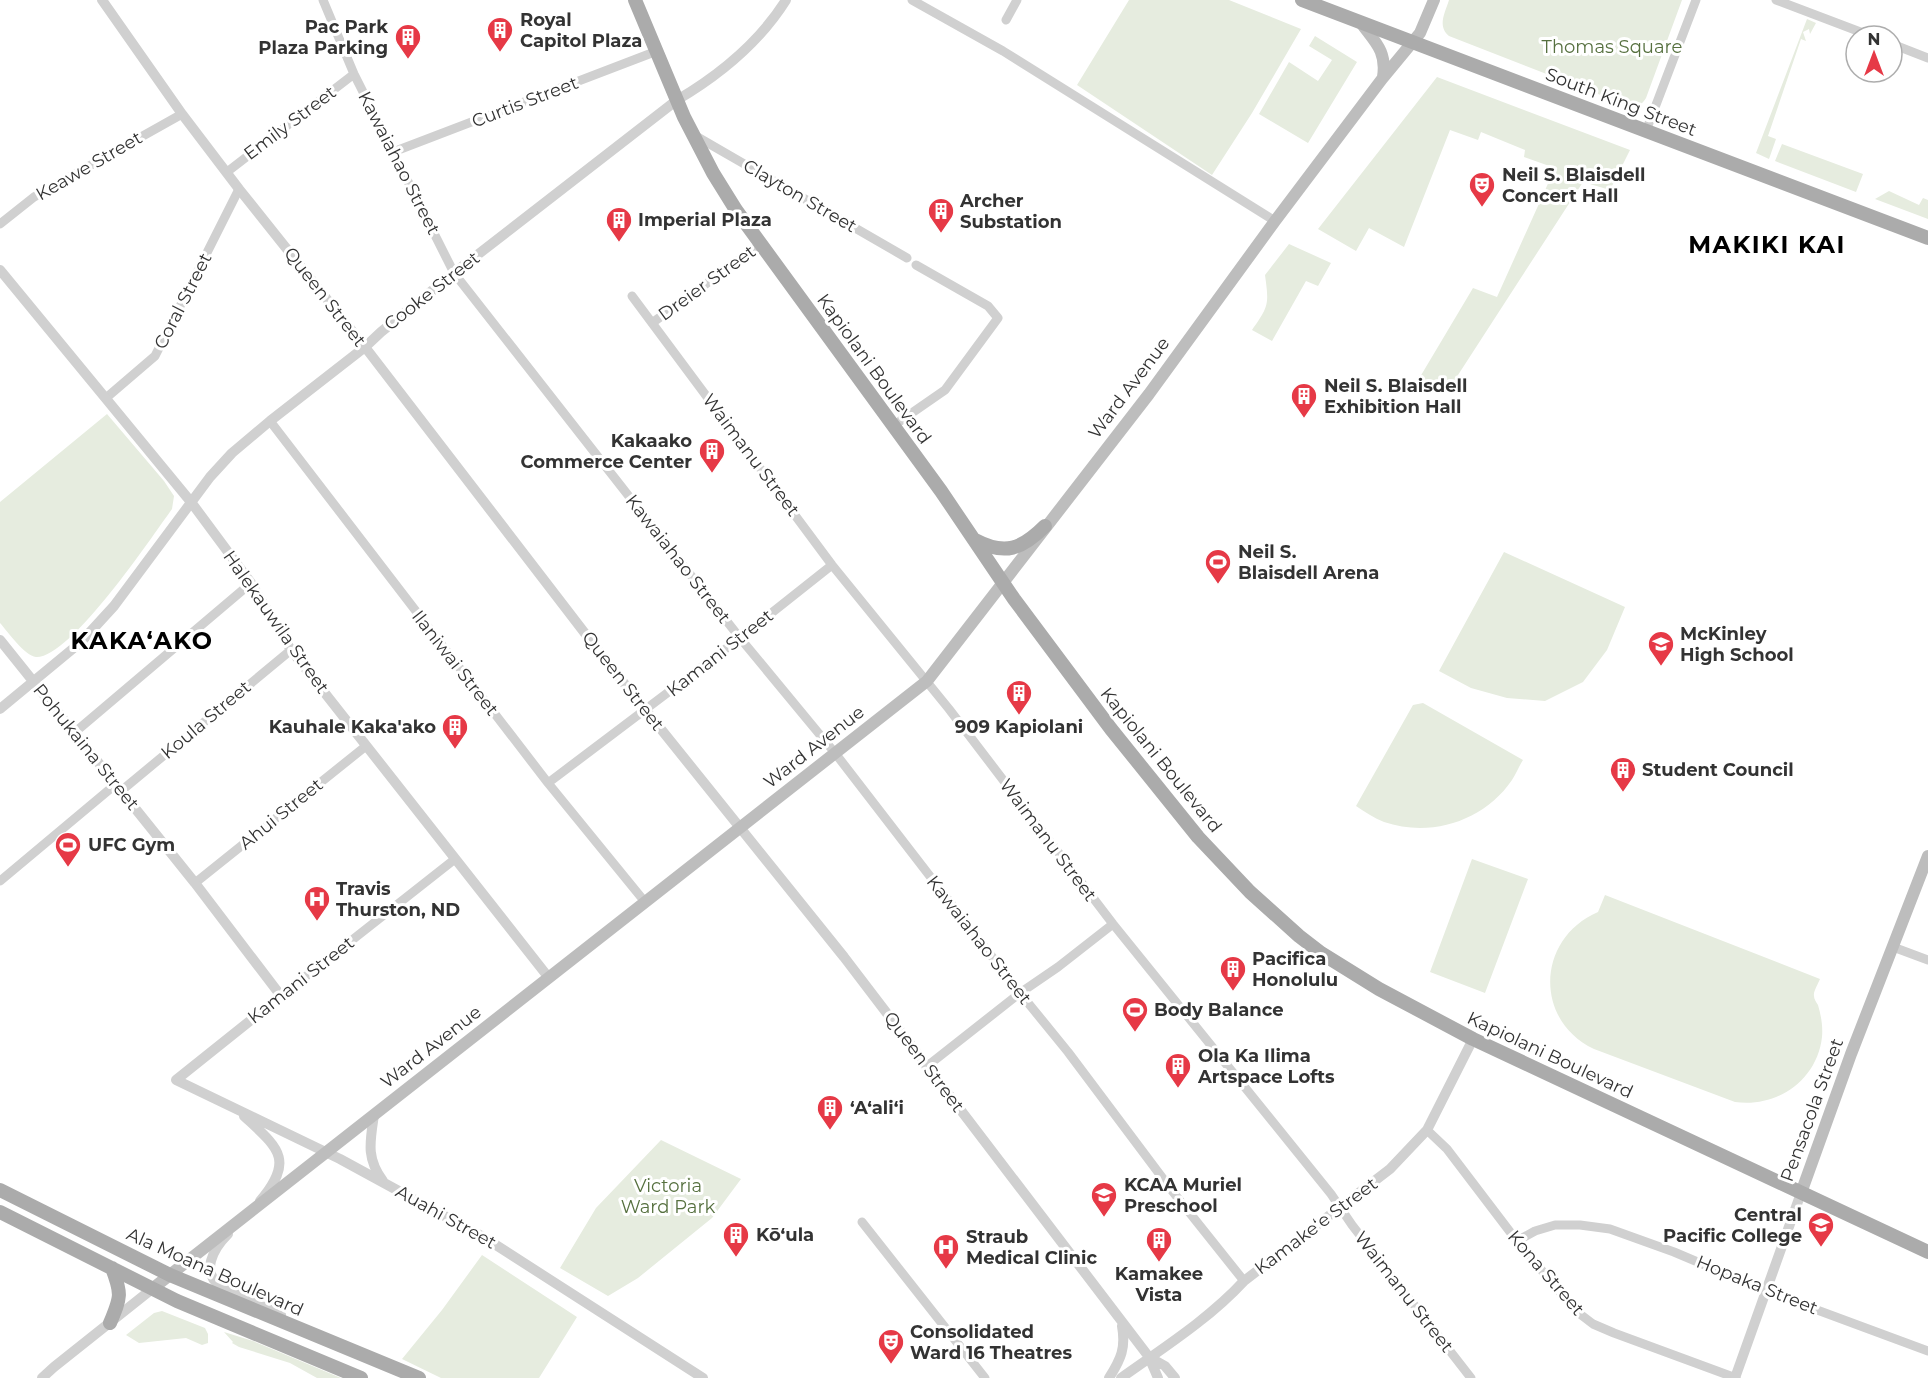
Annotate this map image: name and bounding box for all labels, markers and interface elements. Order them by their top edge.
place label: Royal Capitol Plaza [520,9,642,52]
building icon: Royal Capitol Plaza [485,15,515,53]
place label: Pac Park Plaza Parking [258,16,388,59]
building icon: Pac Park Plaza Parking [393,22,423,60]
north arrow [1844,24,1904,84]
text: N [1868,30,1880,49]
park label: Thomas Square [1542,36,1683,58]
street label: South King Street [1542,63,1700,141]
street label: Curtis Street [469,72,581,132]
street label: Emily Street [240,81,340,165]
street label: Kawaiahao Street [353,88,445,238]
street label: Keawe Street [32,127,146,205]
street label: Clayton Street [739,155,861,237]
place label: Neil S. Blaisdell Concert Hall [1502,164,1645,207]
theatre icon: Neil S. Blaisdell Concert Hall [1467,170,1497,208]
place label: Archer Substation [959,190,1062,233]
building icon: Archer Substation [926,196,956,234]
building icon: Imperial Plaza [604,205,634,243]
place label: Imperial Plaza [638,209,772,231]
district label: MAKIKI KAI [1688,230,1846,259]
street label: Dreier Street [654,240,760,326]
street label: Queen Street [279,243,371,351]
street label: Cooke Street [380,247,484,335]
street label: Coral Street [149,249,217,353]
street label: Kapiolani Boulevard [812,290,936,448]
street label: Ward Avenue [1084,333,1174,443]
place label: Neil S. Blaisdell Exhibition Hall [1324,375,1467,418]
building icon: Neil S. Blaisdell Exhibition Hall [1289,381,1319,419]
street label: Waimanu Street [698,389,804,521]
place label: Kakaako Commerce Center [521,430,692,473]
building icon: Kakaako Commerce Center [697,436,727,474]
street label: Kawaiahao Street [621,490,735,628]
place label: Neil S. Blaisdell Arena [1238,541,1379,584]
street label: Halekauwila Street [218,546,334,698]
sports icon: Neil S. Blaisdell Arena [1203,547,1233,585]
street label: Kamani Street [662,605,778,701]
street label: Ilaniwai Street [407,606,503,720]
place label: McKinley High School [1680,623,1794,666]
district label: KAKA‘AKO [71,626,213,655]
street label: Queen Street [577,627,669,735]
school or university icon: McKinley High School [1646,629,1676,667]
street label: Koula Street [157,676,255,764]
building icon: 909 Kapiolani [1004,678,1034,716]
street label: Pohukaina Street [28,679,144,815]
street label: Kapiolani Boulevard [1096,683,1226,837]
street label: Ward Avenue [759,701,869,793]
building icon: Kauhale Kaka'ako [440,712,470,750]
place label: Kauhale Kaka'ako [269,716,436,738]
place label: 909 Kapiolani [955,716,1083,738]
building icon: Student Council [1608,755,1638,793]
place label: Student Council [1642,759,1794,781]
street label: Ahui Street [235,774,327,854]
street label: Waimanu Street [995,774,1101,906]
sports icon: UFC Gym [53,830,83,868]
place label: UFC Gym [88,834,175,856]
street label: Kawaiahao Street [922,871,1036,1009]
place label: Travis Thurston, ND [336,878,460,921]
hospital icon: Travis Thurston, ND [302,884,332,922]
street label: Kamani Street [243,932,359,1028]
place label: Pacifica Honolulu [1252,948,1338,991]
building icon: Pacifica Honolulu [1218,954,1248,992]
sports icon: Body Balance [1120,995,1150,1033]
place label: Body Balance [1154,999,1284,1021]
street label: Ward Avenue [376,1001,486,1093]
street label: Queen Street [879,1007,969,1117]
street label: Kapiolani Boulevard [1464,1007,1636,1103]
street label: Pensacola Street [1776,1035,1848,1185]
place label: Ola Ka Ilima Artspace Lofts [1197,1045,1335,1088]
building icon: Ola Ka Ilima Artspace Lofts [1163,1051,1193,1089]
building icon: ‘A‘ali‘i [815,1093,845,1131]
place label: ‘A‘ali‘i [850,1097,904,1119]
street label: Kamakeʻe Street [1250,1173,1382,1279]
place label: KCAA Muriel Preschool [1124,1174,1242,1217]
park label: Victoria Ward Park [621,1175,716,1218]
street label: Auahi Street [392,1180,500,1254]
school or university icon: KCAA Muriel Preschool [1089,1180,1119,1218]
place label: Central Pacific College [1663,1204,1802,1247]
school or university icon: Central Pacific College [1806,1210,1836,1248]
building icon: Kōʻula [721,1220,751,1258]
street label: Ala Moana Boulevard [123,1223,307,1321]
place label: Kōʻula [756,1224,814,1246]
building icon: Kamakee Vista [1144,1225,1174,1263]
place label: Straub Medical Clinic [966,1226,1097,1269]
street label: Kona Street [1503,1226,1589,1320]
street label: Waimanu Street [1350,1227,1458,1357]
hospital icon: Straub Medical Clinic [931,1232,961,1270]
street label: Hopaka Street [1693,1251,1821,1319]
place label: Kamakee Vista [1115,1263,1203,1306]
place label: Consolidated Ward 16 Theatres [910,1321,1072,1364]
theatre icon: Consolidated Ward 16 Theatres [876,1327,906,1365]

